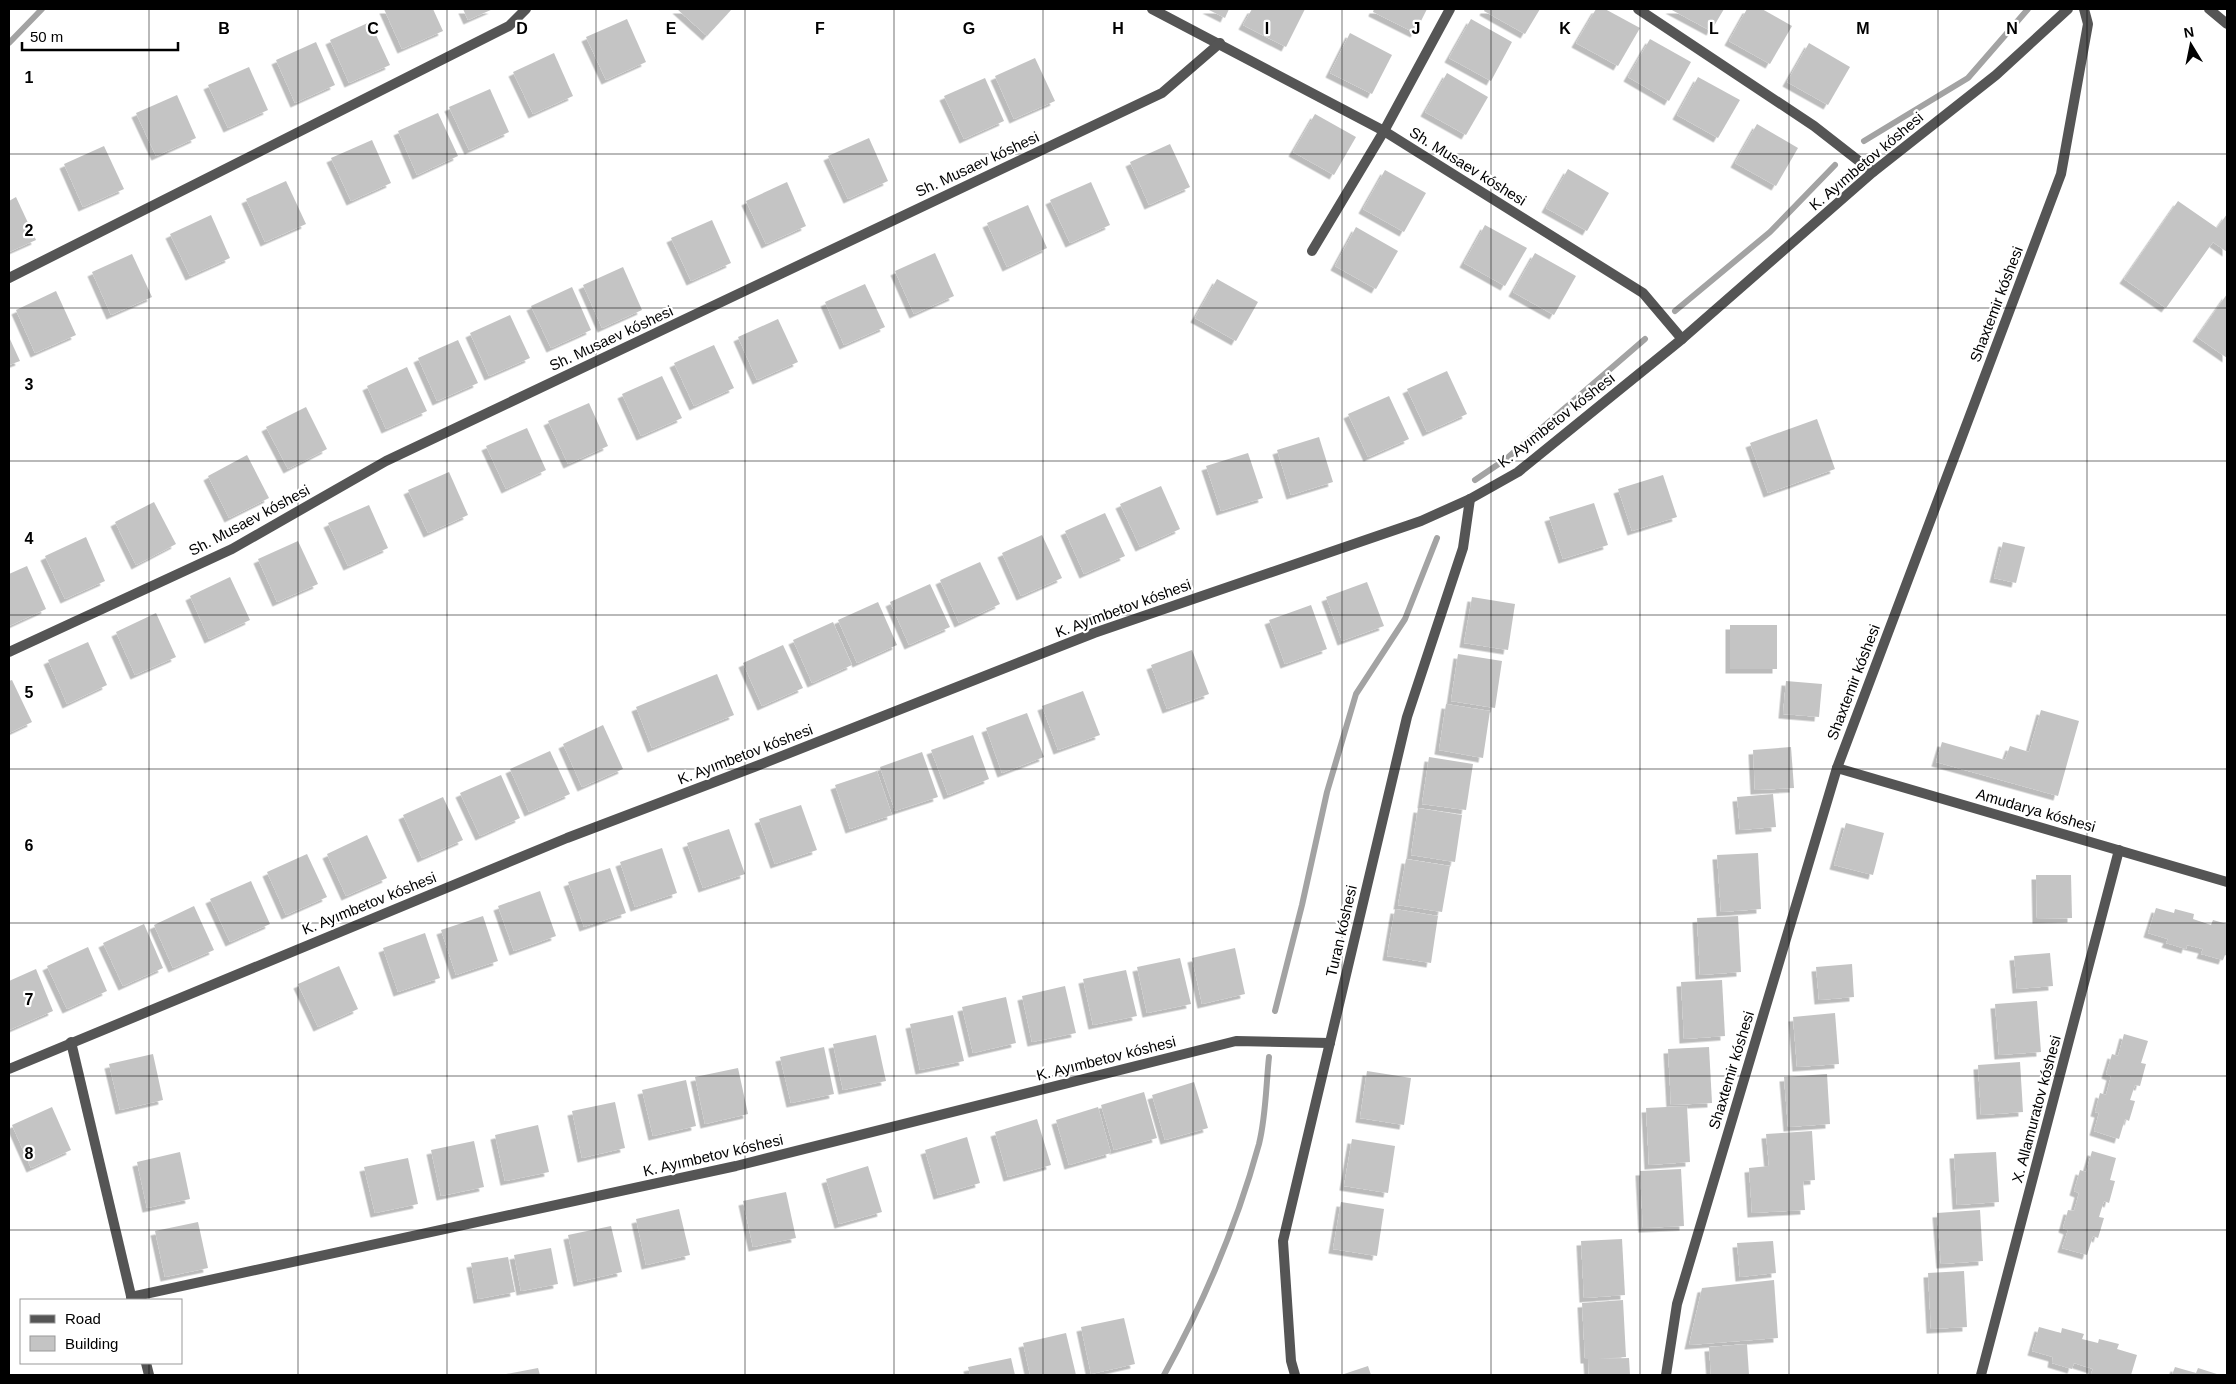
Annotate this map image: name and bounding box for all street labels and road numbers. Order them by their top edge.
street label: K. Ayımbetov kóshesi [1806,108,1926,214]
street label: Sh. Musaev kóshesi [1407,123,1529,209]
street label: Sh. Musaev kóshesi [913,128,1041,200]
street label: Shaxtemir kóshesi [1966,244,2026,364]
street label: Sh. Musaev kóshesi [547,302,675,374]
street label: K. Ayımbetov kóshesi [1494,369,1618,471]
street label: Sh. Musaev kóshesi [186,481,312,559]
street label: K. Ayımbetov kóshesi [1053,576,1193,640]
street label: Shaxtemir kóshesi [1823,622,1883,742]
street label: K. Ayımbetov kóshesi [675,720,815,788]
street label: Amudarya kóshesi [1974,785,2098,835]
street label: K. Ayımbetov kóshesi [299,868,439,938]
street label: Turan kóshesi [1322,883,1360,979]
street label: Shaxtemir kóshesi [1705,1009,1757,1131]
street label: K. Ayımbetov kóshesi [1034,1032,1178,1084]
street label: X. Allamuratov kóshesi [2008,1034,2064,1184]
street label: K. Ayımbetov kóshesi [641,1131,785,1179]

